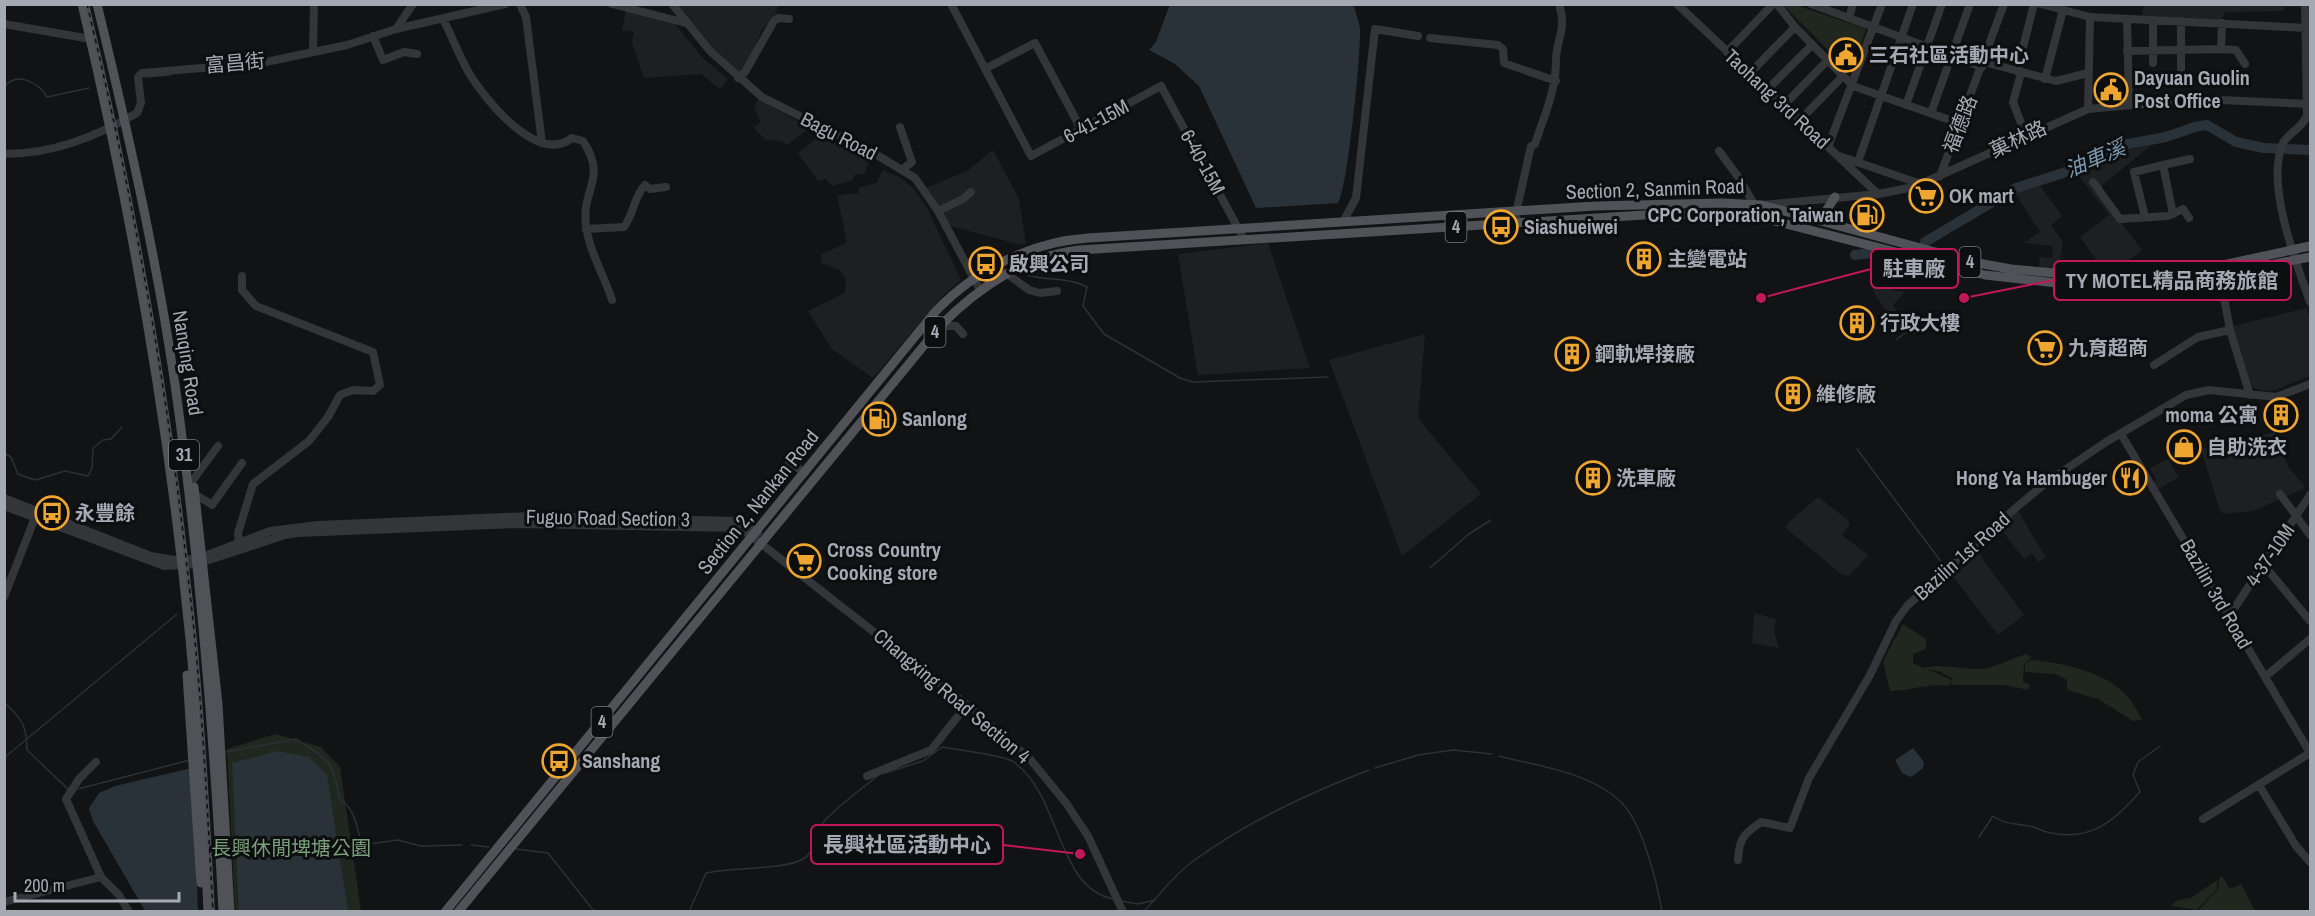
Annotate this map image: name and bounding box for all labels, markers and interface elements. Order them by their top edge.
public building icon: 三石社區活動中心 [1828,37,1864,73]
place label: 三石社區活動中心 [1869,41,2029,68]
street label: Taohang 3rd Road [1719,43,1836,155]
street label: 富昌街 [204,46,266,79]
place label: Dayuan Guolin Post Office [2134,64,2250,114]
public building icon: Dayuan Guolin Post Office [2093,72,2129,108]
street label: 福德路 [1936,91,1983,157]
street label: 6-41-15M [1058,92,1133,149]
street label: Bagu Road [797,105,882,166]
street label: 菓林路 [1985,114,2051,163]
street label: 6-40-15M [1175,125,1232,199]
water label: 油車溪 [2060,132,2132,184]
street label: Section 2, Sanmin Road [1565,172,1745,205]
supermarket icon: OK mart [1908,178,1944,214]
place label: OK mart [1949,182,2014,209]
fuel station icon: CPC Corporation, Taiwan [1849,197,1885,233]
place label: CPC Corporation, Taiwan [1647,201,1844,228]
bus stop icon: Siashueiwei [1483,209,1519,245]
road number: 4 [1446,212,1466,242]
place label: Siashueiwei [1524,213,1618,240]
building icon: 主變電站 [1626,241,1662,277]
place label: 主變電站 [1667,245,1747,272]
bus stop icon: 啟興公司 [968,246,1004,282]
road number: 4 [1960,247,1980,277]
callout: 駐車廠 [1871,249,1958,288]
place label: 啟興公司 [1009,250,1089,277]
text: 駐車廠 [1883,254,1946,283]
callout: TY MOTEL精品商務旅館 [2054,261,2291,300]
text: TY MOTEL精品商務旅館 [2066,266,2278,295]
building icon: 行政大樓 [1839,305,1875,341]
street label: Nanqing Road [167,309,210,417]
place label: 行政大樓 [1880,309,1960,336]
road number: 4 [924,317,946,347]
supermarket icon: 九育超商 [2027,330,2063,366]
place label: 九育超商 [2068,334,2148,361]
building icon: 鋼軌焊接廠 [1554,336,1590,372]
place label: 鋼軌焊接廠 [1595,340,1695,367]
building icon: 維修廠 [1775,376,1811,412]
place label: 維修廠 [1816,380,1876,407]
building icon: moma 公寓 [2263,397,2299,433]
fuel station icon: Sanlong [861,401,897,437]
place label: moma 公寓 [2165,401,2258,428]
place label: Sanlong [902,405,967,432]
street label: Section 2, Nankan Road [691,424,824,580]
shop icon: 自助洗衣 [2166,429,2202,465]
place label: 自助洗衣 [2207,433,2287,460]
road number: 31 [169,440,199,470]
building icon: 洗車廠 [1575,460,1611,496]
restaurant icon: Hong Ya Hambuger [2112,460,2148,496]
place label: 洗車廠 [1616,464,1676,491]
place label: Hong Ya Hambuger [1956,464,2108,491]
bus stop icon: 永豐餘 [34,495,70,531]
place label: 永豐餘 [75,499,135,526]
street label: Fuguo Road Section 3 [526,503,690,532]
street label: Bazilin 1st Road [1908,505,2015,606]
street label: 4-37-10M [2239,518,2300,591]
street label: Bazilin 3rd Road [2174,534,2259,653]
place label: Cross Country Cooking store [827,536,942,586]
supermarket icon: Cross Country Cooking store [786,543,822,579]
street label: Changxing Road Section 4 [868,622,1036,769]
road number: 4 [592,707,612,737]
bus stop icon: Sanshang [541,743,577,779]
place label: Sanshang [582,747,660,774]
callout: 長興社區活動中心 [811,825,1003,864]
text: 長興社區活動中心 [823,830,991,859]
park label: 長興休閒埤塘公園 [211,834,371,861]
scale bar [15,865,178,903]
text: 200 m [24,873,65,898]

